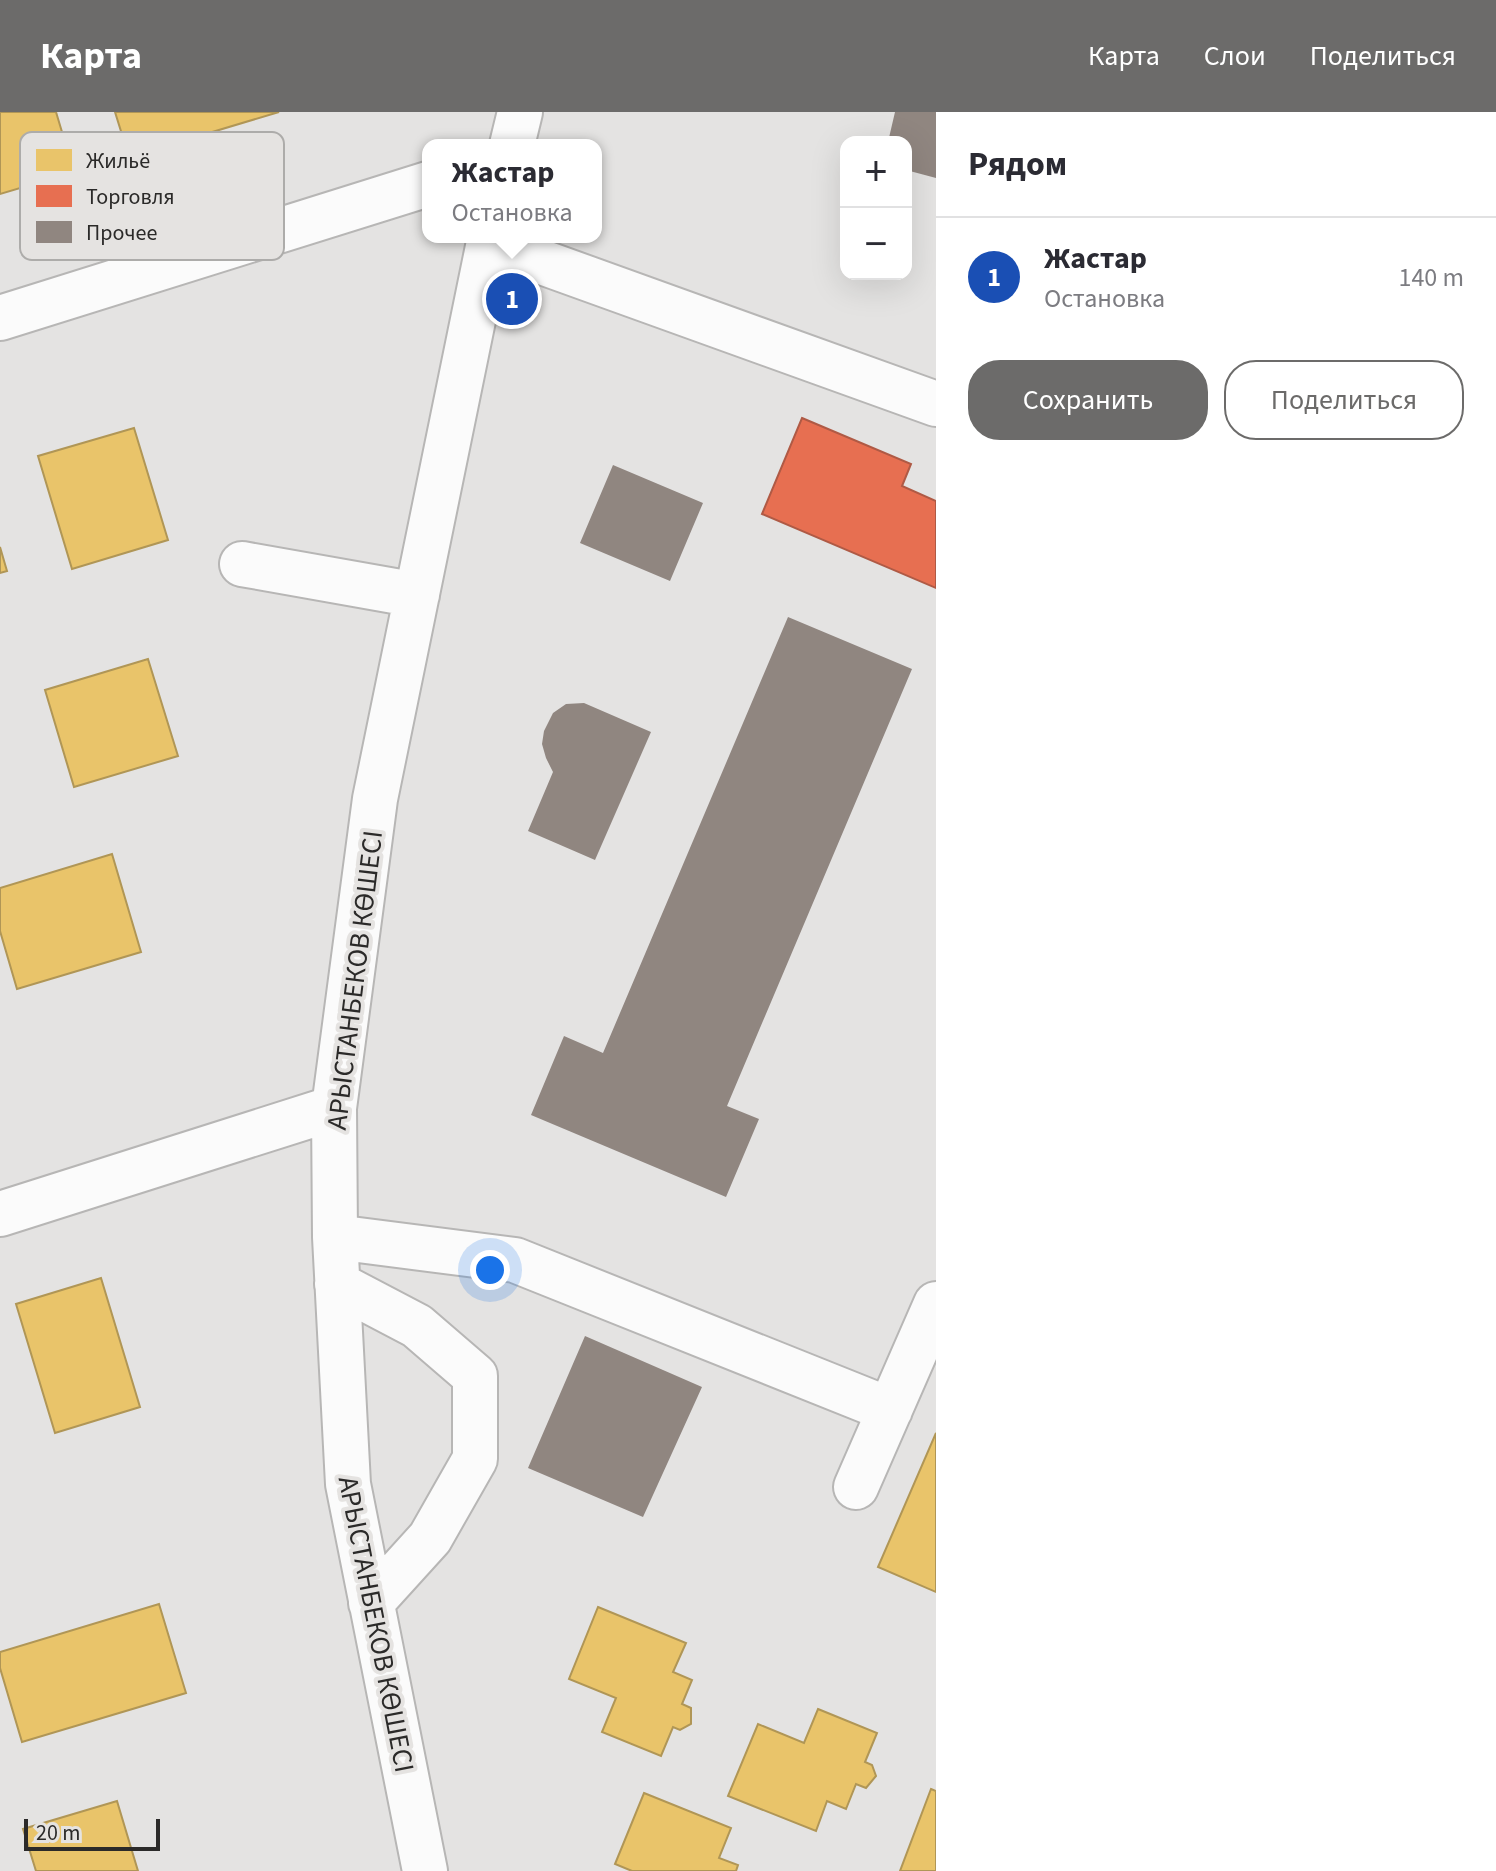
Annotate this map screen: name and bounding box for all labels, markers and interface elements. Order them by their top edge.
text: Карта [40,29,142,83]
text: Карта [1088,36,1160,76]
text: Слои [1204,36,1266,76]
text: Поделиться [1310,36,1456,76]
legend [20,132,284,260]
map controls [840,136,912,280]
button: + [840,136,912,208]
popup [422,139,602,243]
text: Рядом [968,140,1067,189]
text: Жильё [86,145,150,177]
text: Жастар [452,151,554,194]
text: Торговля [86,181,175,213]
text: Остановка [452,194,573,231]
button: − [840,208,912,280]
text: Прочее [86,217,158,249]
text: Жастар [1044,237,1147,280]
text: 1 [987,259,1001,296]
text: 140 m [1398,259,1464,296]
pin: 1 [486,269,538,329]
text: Остановка [1044,280,1165,317]
button: Сохранить [968,360,1208,440]
button: Поделиться [1224,360,1464,440]
street label: АРЫСТАНБЕКОВ КӨШЕСІ [317,828,393,1132]
your location [470,1250,510,1290]
street label: АРЫСТАНБЕКОВ КӨШЕСІ [328,1473,424,1776]
scale bar [24,1815,160,1851]
text: 20 m [36,1817,81,1849]

